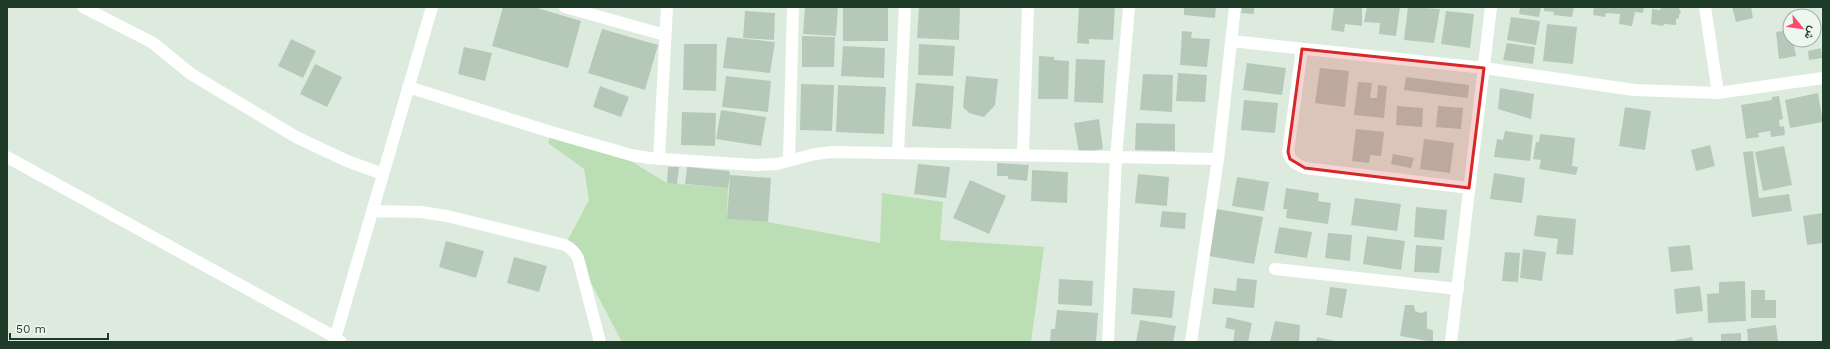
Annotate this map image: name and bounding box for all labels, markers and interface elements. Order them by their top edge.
north arrow [1782,8,1822,48]
text: ش [1801,24,1819,42]
scale bar [10,315,108,341]
text: 50 m [16,322,46,336]

